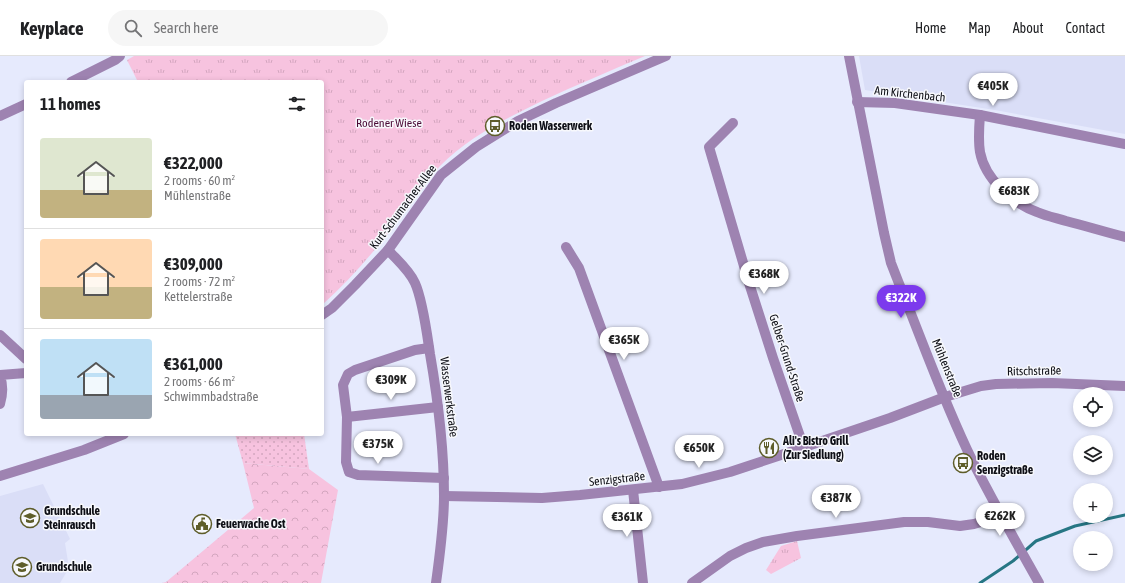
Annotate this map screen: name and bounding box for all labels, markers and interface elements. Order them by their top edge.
search box [108,10,388,46]
text: Keyplace [20,17,84,39]
icon: search [122,17,144,39]
text: Search here [154,19,218,36]
text: Home [915,20,946,36]
text: Map [968,20,991,36]
text: About [1013,20,1044,36]
text: Contact [1066,20,1105,36]
pin: €405K [965,73,1021,107]
text: €405K [978,78,1008,93]
street label: Am Kirchenbach [874,83,946,105]
icon: filters [286,93,308,115]
text: 11 homes [40,94,101,114]
bus stop icon: Roden Wasserwerk [484,115,506,137]
park label: Rodener Wiese [356,116,422,130]
place label: Roden Wasserwerk [509,119,593,133]
text: €322,000 [164,153,223,173]
icon: home [72,154,120,202]
street label: Kurt-Schumacher-Allee [367,162,439,252]
text: 2 rooms · 60 m² [164,173,235,188]
pin: €683K [986,178,1042,212]
text: €683K [999,183,1029,198]
text: Mühlenstraße [164,188,231,203]
text: €309,000 [164,254,223,274]
icon: home [72,255,120,303]
pin: €368K [736,261,792,295]
text: €368K [749,266,779,281]
text: 2 rooms · 72 m² [164,274,235,289]
pin: €322K [873,285,929,319]
text: Kettelerstraße [164,289,232,304]
text: €322K [886,290,916,305]
street label: Gelber-Grund-Straße [766,312,808,404]
pin: €365K [596,327,652,361]
text: €365K [609,332,639,347]
street label: Mühlenstraße [929,337,965,399]
text: €361,000 [164,354,223,374]
icon: home [72,355,120,403]
street label: Wasserwerkstraße [437,356,461,438]
street label: Ritschstraße [1007,364,1061,378]
pin: €309K [363,367,419,401]
text: €309K [376,372,406,387]
text: 2 rooms · 66 m² [164,374,235,389]
map controls [1073,387,1113,571]
button: locate [1073,387,1113,427]
text: Schwimmbadstraße [164,389,258,404]
pin: €375K [350,431,406,465]
place label: Ali's Bistro Grill (Zur Siedlung) [782,434,849,462]
pin: €650K [671,435,727,469]
button: layers [1073,435,1113,475]
text: €375K [363,436,393,451]
restaurant icon: Ali's Bistro Grill (Zur Siedlung) [758,437,780,459]
text: €650K [684,440,714,455]
place label: Roden Senzigstraße [977,449,1034,477]
bus stop icon: Roden Senzigstraße [952,452,974,474]
street label: Senzigstraße [588,469,646,489]
button: + [1073,483,1113,523]
pin: €387K [808,485,864,519]
text: €387K [821,490,851,505]
pin: €262K [972,503,1028,537]
place label: Grundschule Steinrausch [44,504,101,532]
pin: €361K [599,504,655,538]
school or university icon: Grundschule Steinrausch [19,507,41,529]
text: €262K [985,508,1015,523]
text: €361K [612,509,642,524]
public building icon: Feuerwache Ost [191,513,213,535]
place label: Feuerwache Ost [216,517,286,531]
button: − [1073,531,1113,571]
school or university icon: Grundschule [11,556,33,578]
place label: Grundschule [36,560,93,574]

